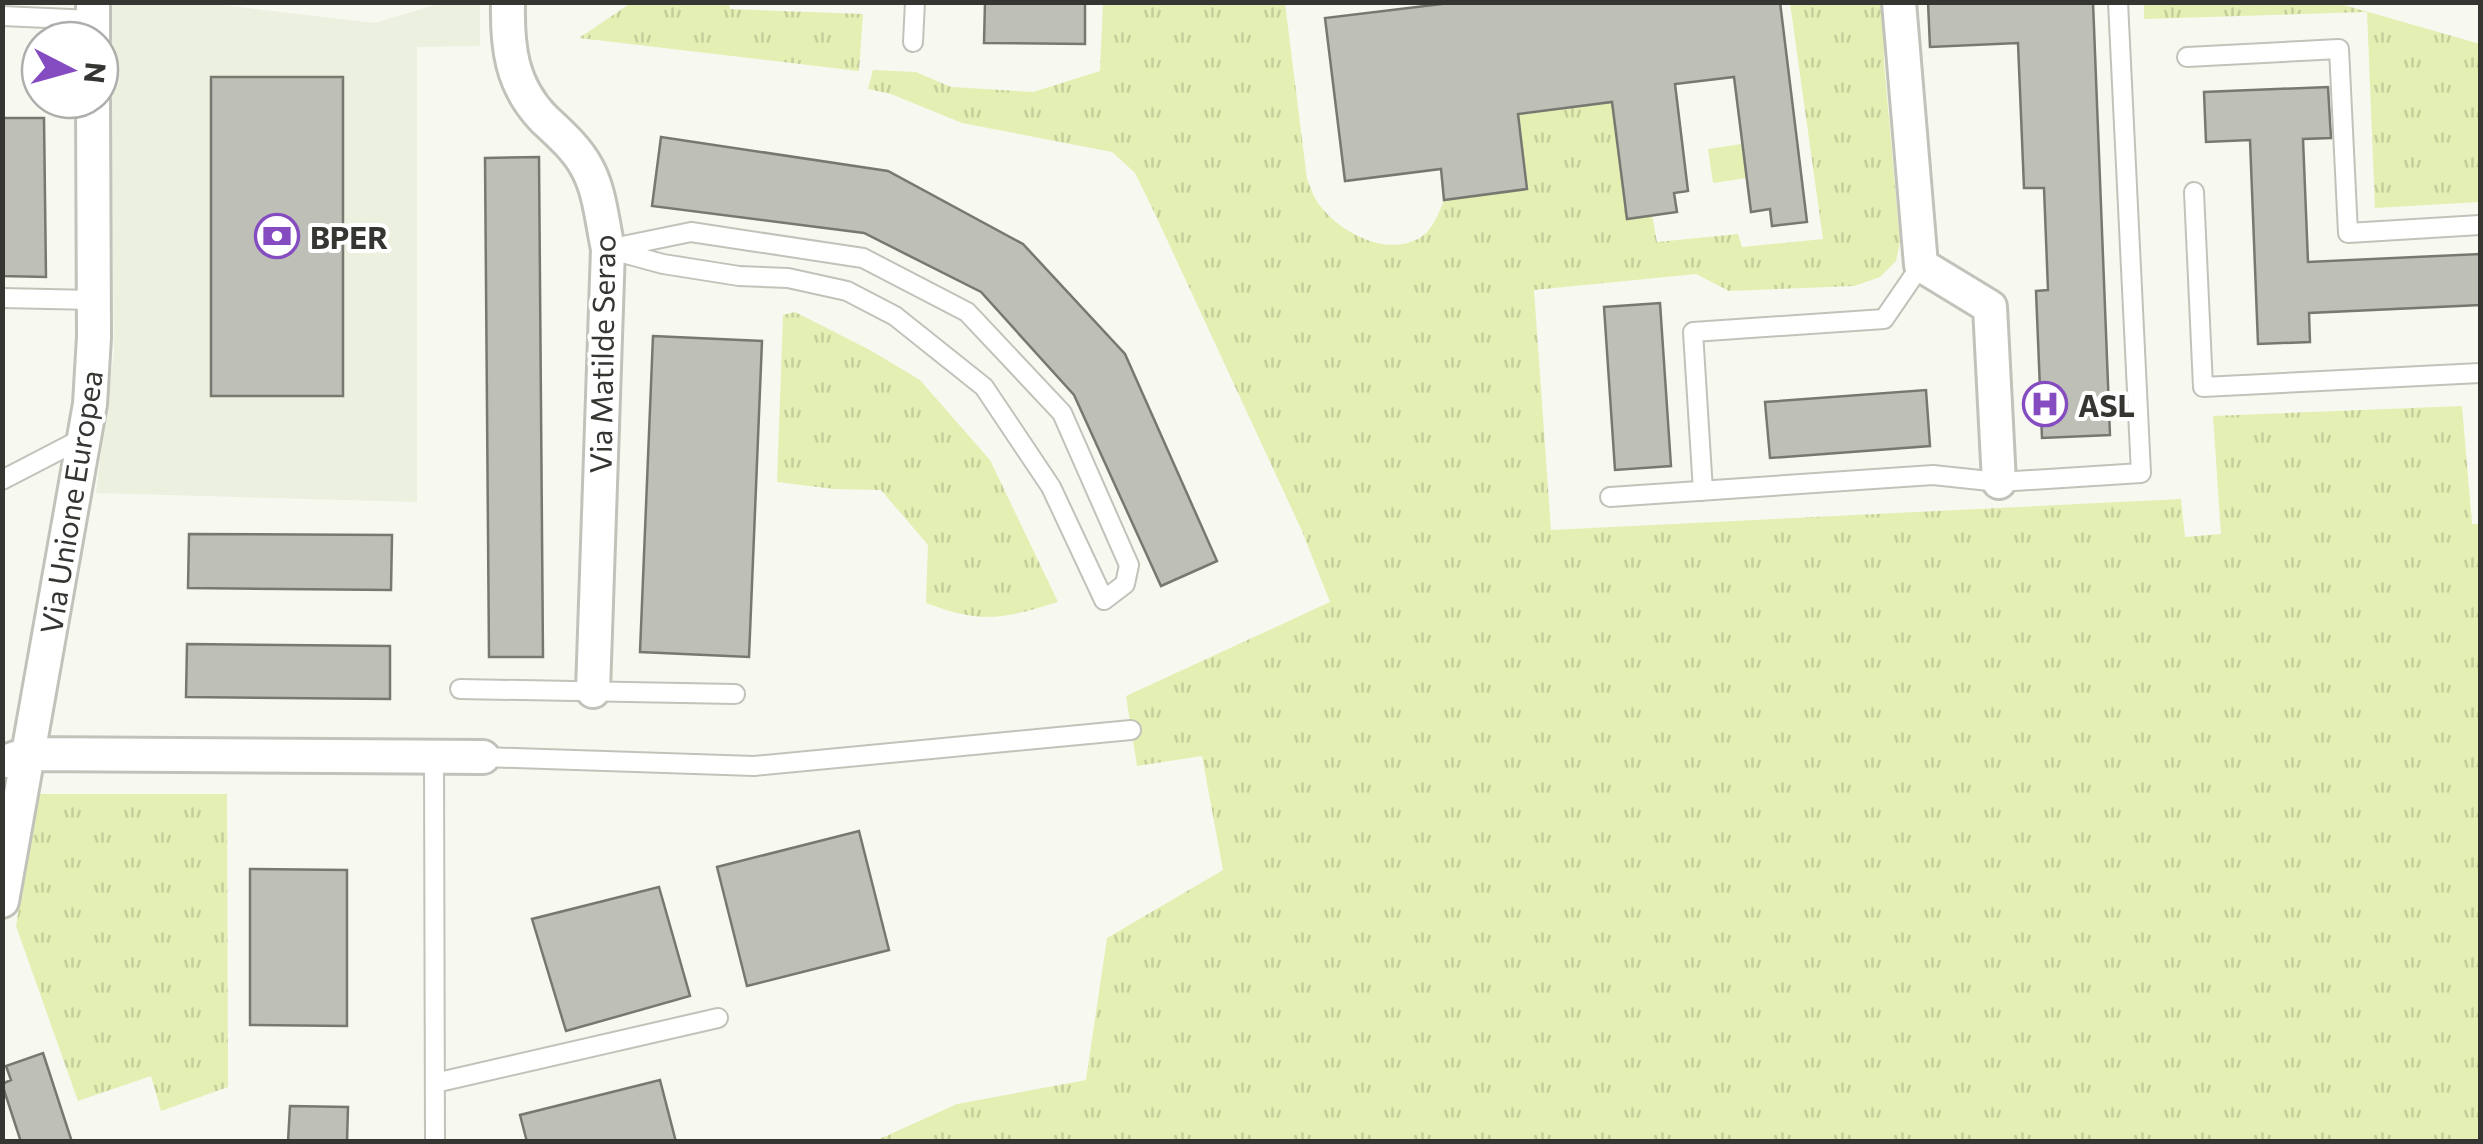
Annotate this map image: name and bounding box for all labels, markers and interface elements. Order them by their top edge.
north arrow [20,20,120,120]
text: N [78,60,114,85]
bank icon: BPER [254,213,300,259]
place label: BPER [310,218,388,255]
street label: Via Matilde Serao [580,234,622,474]
street label: Via Unione Europea [31,368,109,636]
hospital icon: ASL [2022,381,2068,427]
place label: ASL [2078,386,2135,423]

